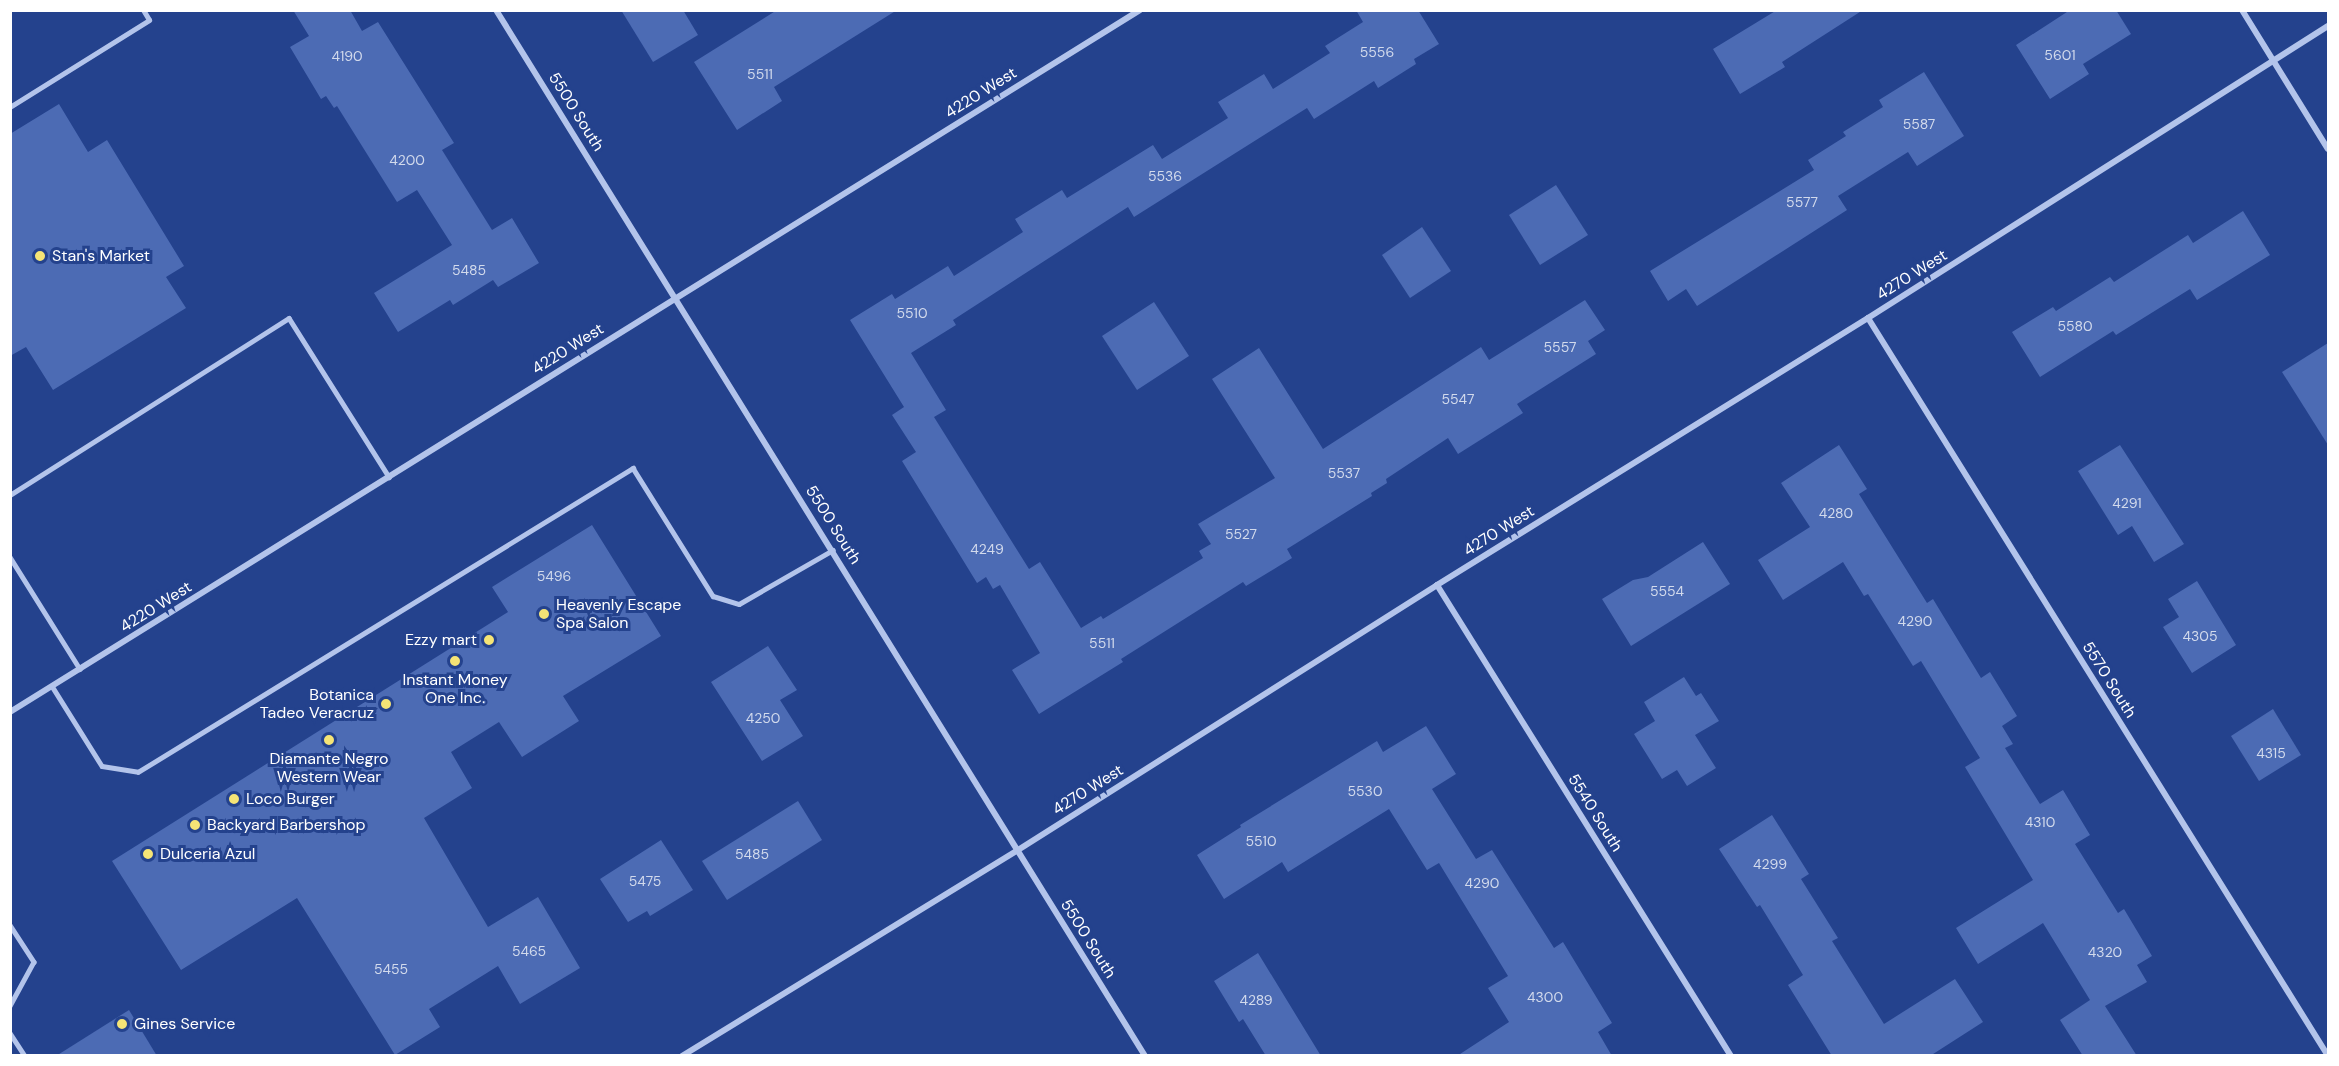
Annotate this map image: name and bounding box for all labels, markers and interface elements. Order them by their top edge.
house number: 5556 [1360,44,1394,60]
house number: 5601 [2044,47,2076,63]
house number: 4190 [331,48,363,64]
street label: 4220 West [942,63,1020,123]
house number: 5511 [747,66,773,82]
street label: 5500 South [544,69,608,155]
house number: 5587 [1903,116,1935,132]
house number: 4200 [389,152,425,168]
house number: 5536 [1148,168,1182,184]
house number: 5577 [1786,194,1818,210]
place label: Stan's Market [52,246,150,266]
street label: 4270 West [1873,246,1951,304]
marker: Stan's Market [33,249,47,263]
house number: 5485 [452,262,486,278]
house number: 5510 [896,305,928,321]
house number: 5580 [2057,318,2093,334]
street label: 4220 West [529,319,607,379]
house number: 5557 [1544,339,1576,355]
house number: 5547 [1441,391,1475,407]
house number: 5537 [1328,465,1360,481]
street label: 5500 South [801,482,865,568]
house number: 4291 [2112,495,2142,511]
street label: 4270 West [1460,502,1538,560]
house number: 4280 [1819,505,1853,521]
house number: 5527 [1225,526,1257,542]
house number: 4249 [970,541,1004,557]
house number: 5496 [537,568,571,584]
street label: 4220 West [117,577,195,637]
house number: 5554 [1650,583,1684,599]
place label: Heavenly Escape Spa Salon [556,595,681,633]
marker: Heavenly Escape Spa Salon [537,607,551,621]
house number: 4290 [1898,613,1932,629]
house number: 4305 [2183,628,2217,644]
place label: Ezzy mart [405,630,477,650]
marker: Ezzy mart [482,633,496,647]
house number: 5511 [1089,635,1115,651]
street label: 5570 South [2078,638,2140,722]
marker: Instant Money One Inc. [448,654,462,668]
place label: Instant Money One Inc. [402,670,508,708]
place label: Botanica Tadeo Veracruz [260,685,374,723]
marker: Botanica Tadeo Veracruz [379,697,393,711]
house number: 4250 [746,710,780,726]
marker: Diamante Negro Western Wear [322,733,336,747]
house number: 4315 [2256,745,2286,761]
place label: Diamante Negro Western Wear [269,749,389,787]
street label: 4270 West [1049,761,1127,819]
street label: 5540 South [1564,771,1626,855]
house number: 5530 [1348,783,1382,799]
place label: Loco Burger [246,789,335,809]
marker: Loco Burger [227,792,241,806]
house number: 4310 [2025,814,2055,830]
place label: Backyard Barbershop [207,815,366,835]
marker: Backyard Barbershop [188,818,202,832]
house number: 5510 [1245,833,1277,849]
place label: Dulceria Azul [160,844,255,864]
house number: 5485 [735,846,769,862]
marker: Dulceria Azul [141,847,155,861]
house number: 4299 [1753,856,1787,872]
house number: 5475 [629,873,661,889]
house number: 4290 [1465,875,1499,891]
street label: 5500 South [1056,896,1120,982]
house number: 5465 [512,943,546,959]
house number: 4320 [2088,944,2122,960]
house number: 5455 [374,961,408,977]
house number: 4300 [1527,989,1563,1005]
house number: 4289 [1239,992,1273,1008]
place label: Gines Service [134,1014,235,1034]
marker: Gines Service [115,1017,129,1031]

